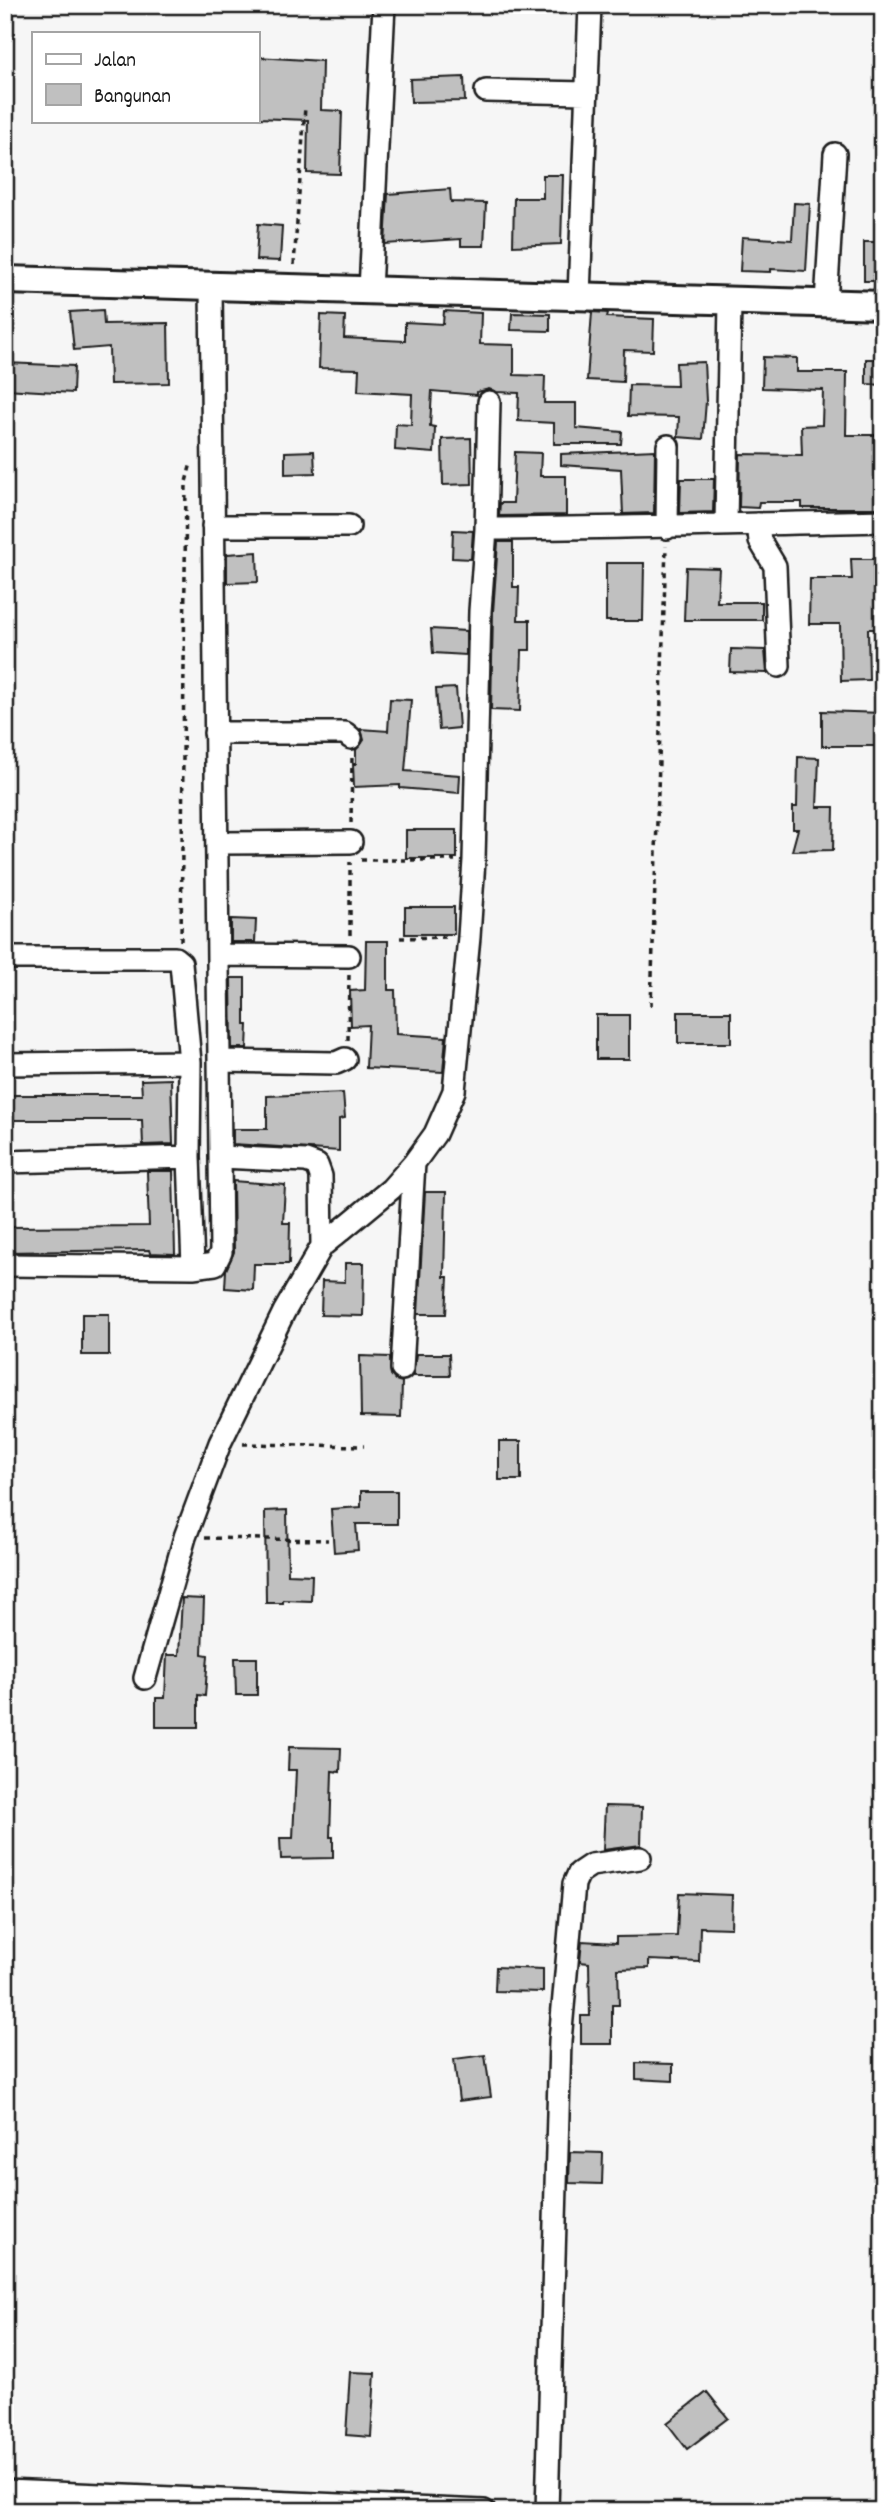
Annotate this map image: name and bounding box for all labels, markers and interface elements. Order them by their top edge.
legend [32,32,259,122]
text: Jalan [94,47,136,77]
text: Bangunan [94,83,171,113]

